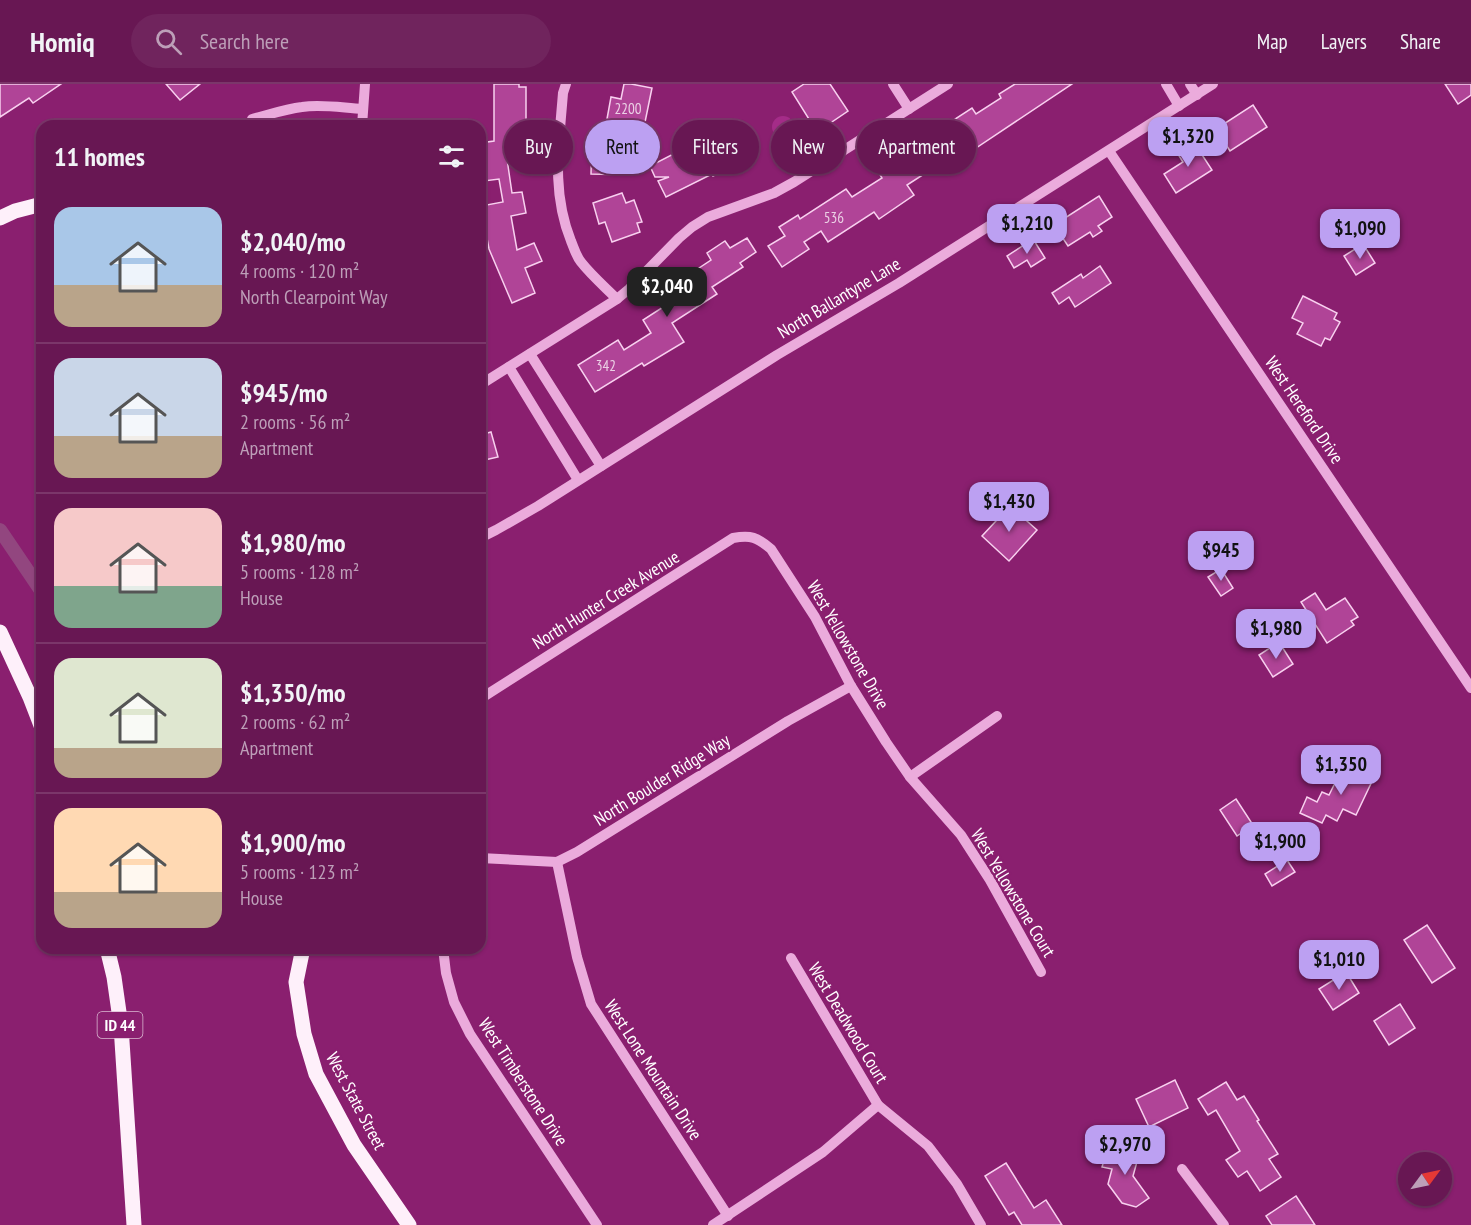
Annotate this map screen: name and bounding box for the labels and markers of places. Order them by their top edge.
pin: $1,320 [1139,117,1237,168]
pin: $1,210 [978,204,1076,255]
pin: $1,090 [1311,209,1409,260]
pin: $2,040 [618,267,716,318]
pin: $1,430 [960,482,1058,533]
pin: $945 [1185,531,1257,582]
pin: $1,980 [1227,609,1325,660]
pin: $1,350 [1292,745,1390,796]
pin: $1,900 [1231,822,1329,873]
pin: $1,010 [1290,940,1388,991]
pin: $2,970 [1076,1125,1174,1176]

